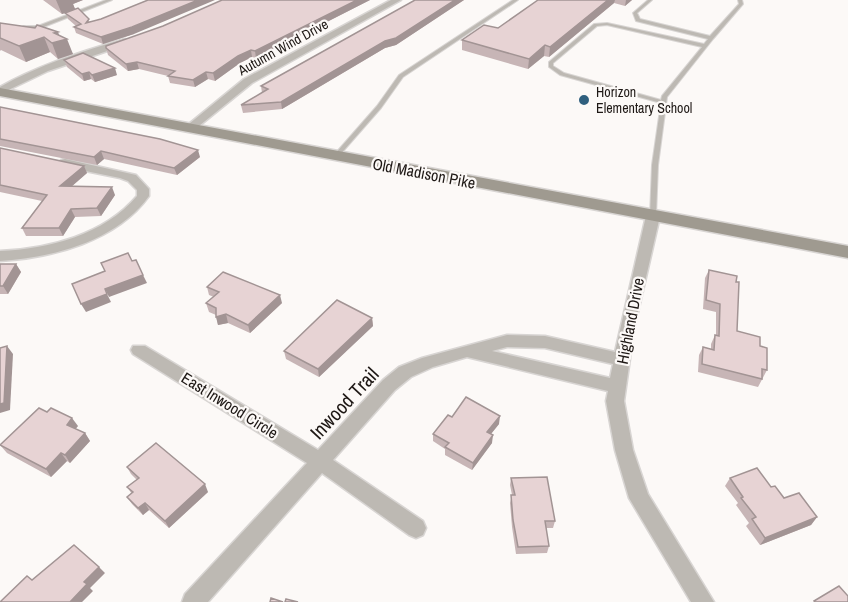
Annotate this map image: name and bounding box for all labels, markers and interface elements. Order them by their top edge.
street label: Autumn Wind Drive [234,15,331,80]
place label: Horizon Elementary School [596,83,692,117]
marker: Horizon Elementary School [577,93,591,107]
street label: Old Madison Pike [371,152,477,194]
street label: Highland Drive [611,276,649,366]
street label: Inwood Trail [304,361,384,445]
street label: East Inwood Circle [177,366,283,444]

